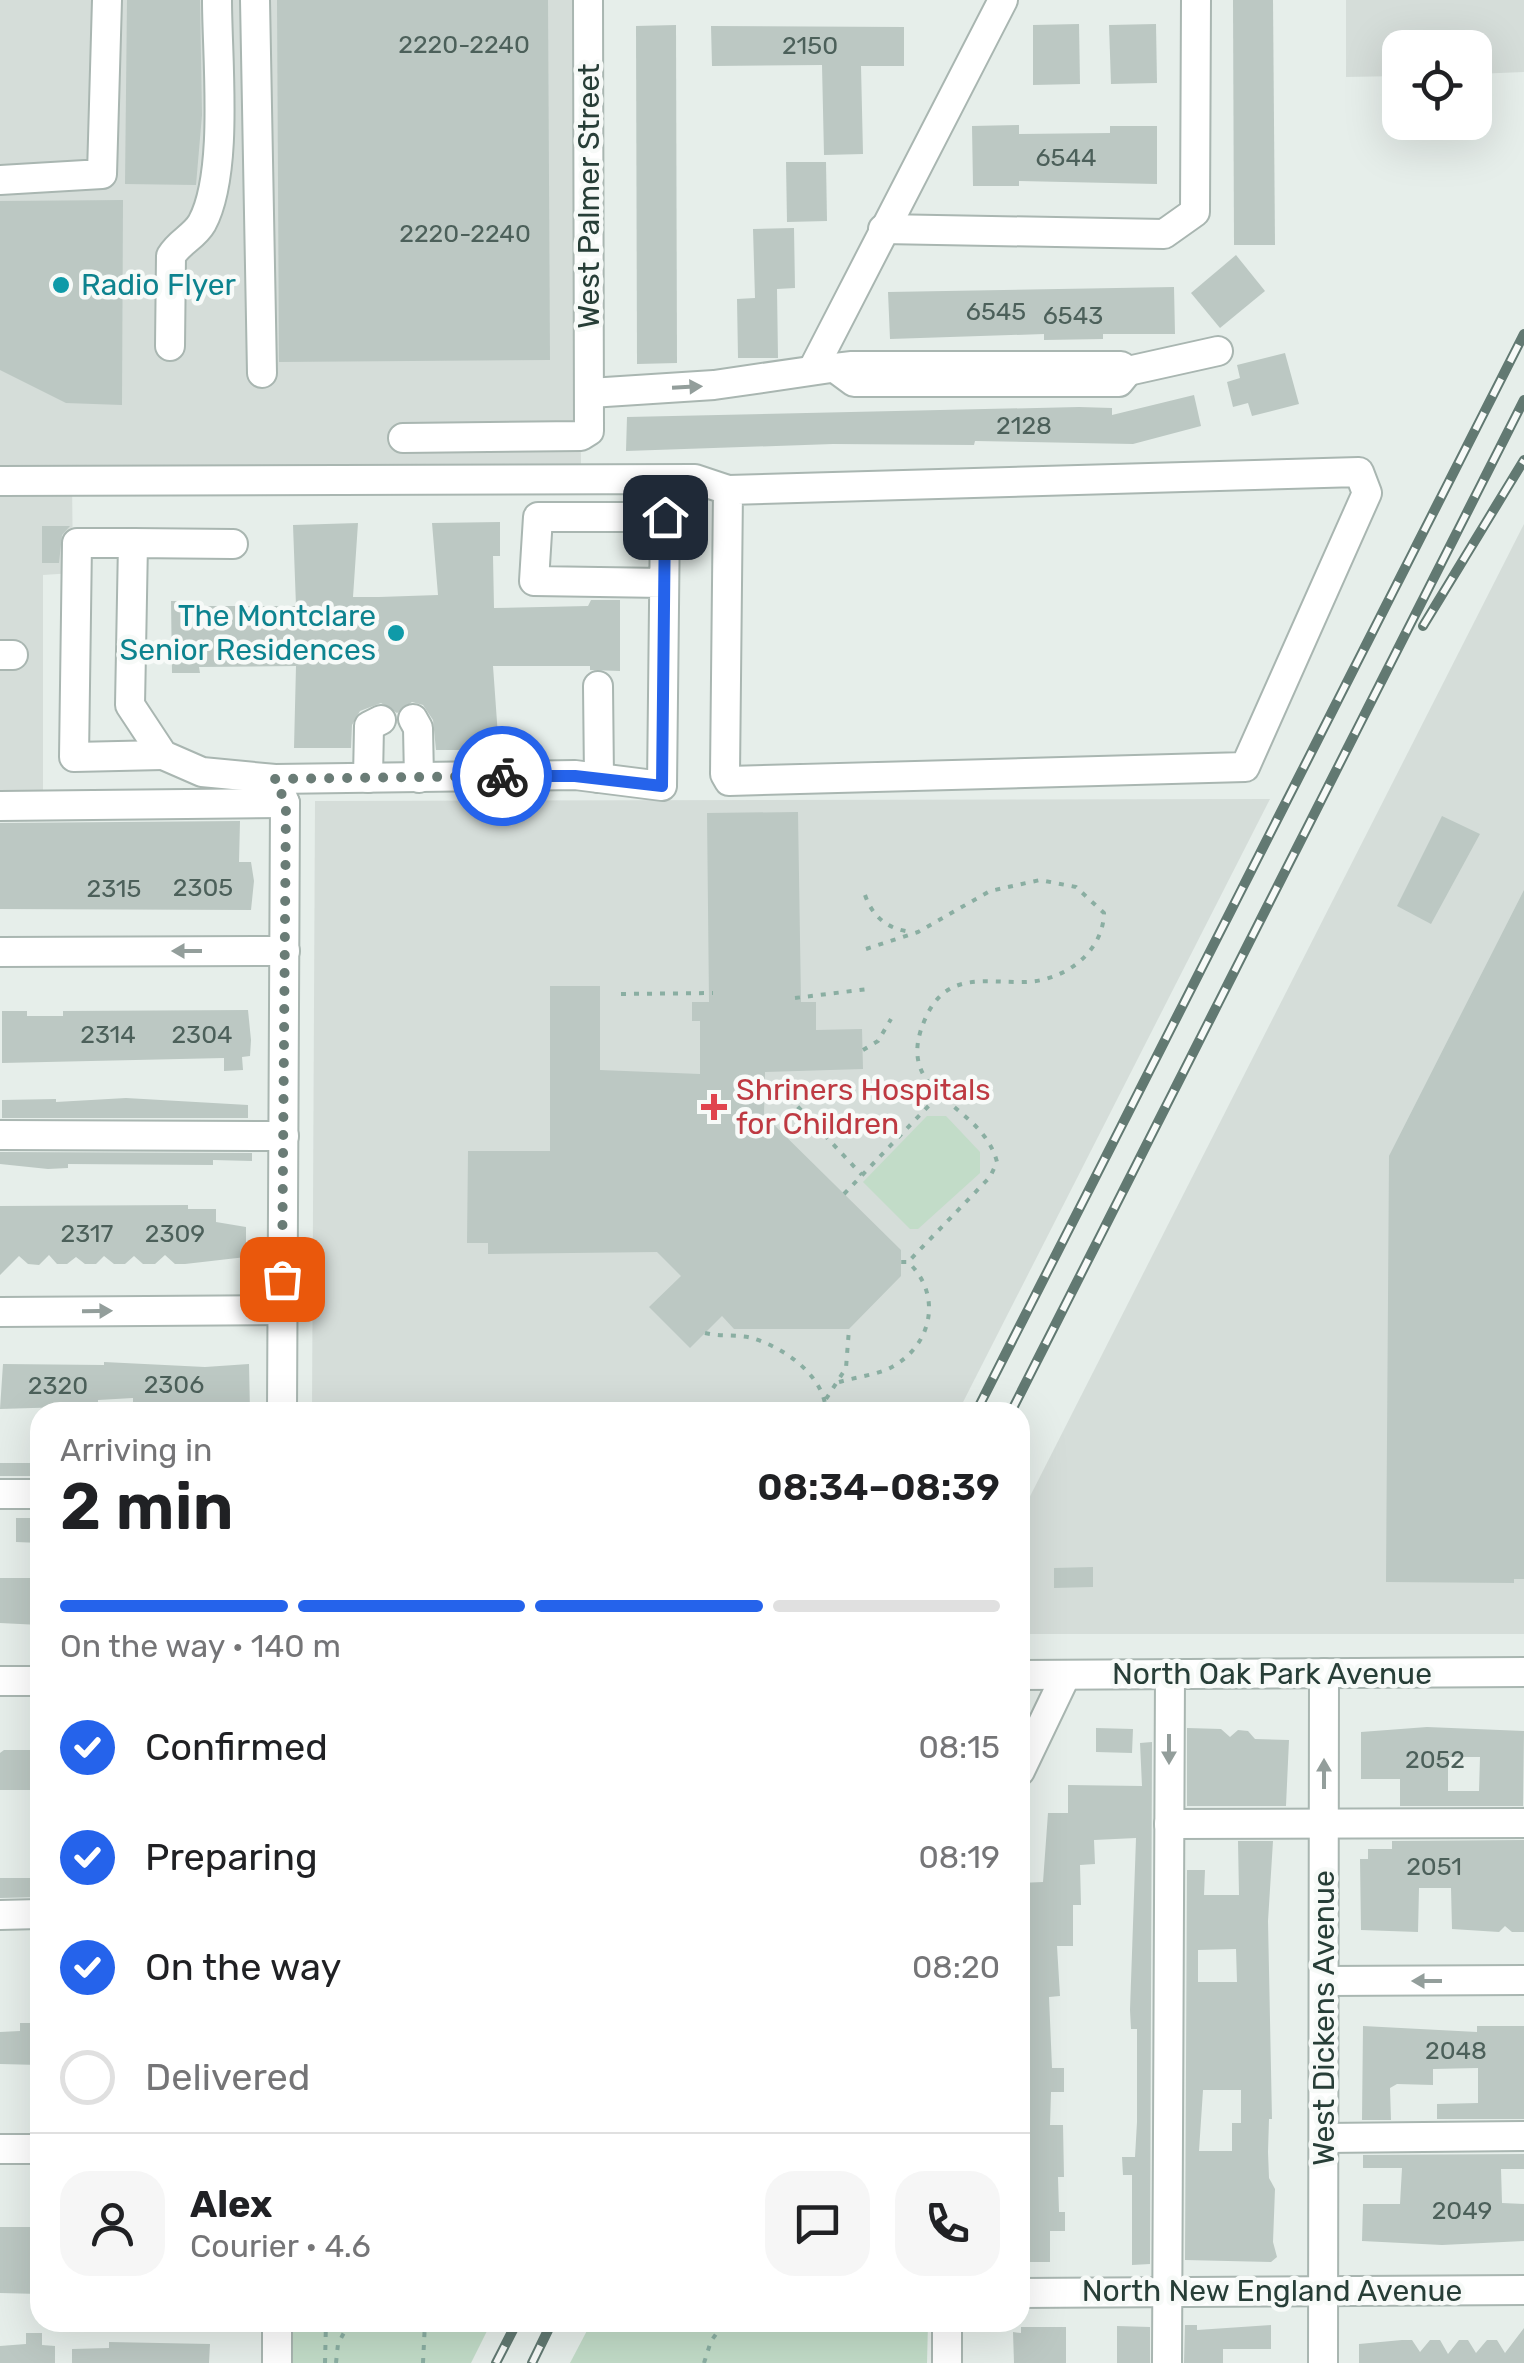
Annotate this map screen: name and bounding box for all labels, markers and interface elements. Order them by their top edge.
house number: 2220-2240 [398,30,530,59]
map controls [1382,30,1492,140]
button: locate [1382,30,1492,140]
house number: 2150 [782,31,838,60]
street label: West Palmer Street [571,63,607,329]
house number: 6544 [1036,143,1096,172]
house number: 2220-2240 [399,219,531,248]
place label: Radio Flyer [81,267,237,303]
marker: Radio Flyer [50,274,72,296]
house number: 6545 [966,297,1026,326]
house number: 6543 [1043,301,1103,330]
one-way arrow [672,379,704,395]
house number: 2128 [996,411,1052,440]
pin [623,475,708,560]
icon: home [638,490,693,545]
place label: The Montclare Senior Residences [119,598,376,668]
marker: The Montclare Senior Residences [385,622,407,644]
courier [452,726,552,826]
icon: bike [475,749,530,804]
house number: 2305 [173,873,233,902]
house number: 2315 [87,874,141,903]
one-way arrow [171,944,203,960]
house number: 2314 [80,1020,136,1049]
house number: 2304 [171,1020,233,1049]
place label: Shriners Hospitals for Children [736,1072,991,1142]
marker: Shriners Hospitals for Children [701,1094,727,1120]
house number: 2317 [61,1219,114,1248]
house number: 2309 [145,1219,205,1248]
pin [240,1237,325,1322]
icon: bag [255,1252,310,1307]
one-way arrow [82,1303,114,1319]
house number: 2306 [144,1370,204,1399]
house number: 2320 [28,1371,88,1400]
text: Arriving in [60,1431,212,1469]
text: 08:34–08:39 [757,1464,1000,1510]
text: 2 min [60,1468,234,1545]
text: On the way · 140 m [60,1627,341,1665]
street label: North Oak Park Avenue [1112,1656,1432,1692]
icon: check [60,1720,115,1775]
text: Confirmed [145,1724,328,1770]
text: 08:15 [918,1728,1000,1766]
one-way arrow [1161,1734,1177,1766]
house number: 2052 [1405,1745,1465,1774]
one-way arrow [1316,1757,1332,1789]
icon: check [60,1830,115,1885]
text: Preparing [145,1834,318,1880]
text: 08:19 [918,1838,1000,1876]
house number: 2051 [1406,1852,1462,1881]
street label: West Dickens Avenue [1306,1870,1342,2166]
icon: check [60,1940,115,1995]
text: On the way [145,1944,341,1990]
text: 08:20 [912,1948,1000,1986]
one-way arrow [1410,1973,1442,1989]
house number: 2048 [1425,2036,1487,2065]
text: Delivered [145,2054,310,2100]
button: person [60,2171,165,2276]
button: chat [765,2171,870,2276]
button: phone [895,2171,1000,2276]
text: Alex [190,2181,272,2227]
house number: 2049 [1432,2196,1492,2225]
text: Courier · 4.6 [190,2227,371,2265]
street label: North New England Avenue [1082,2273,1462,2309]

